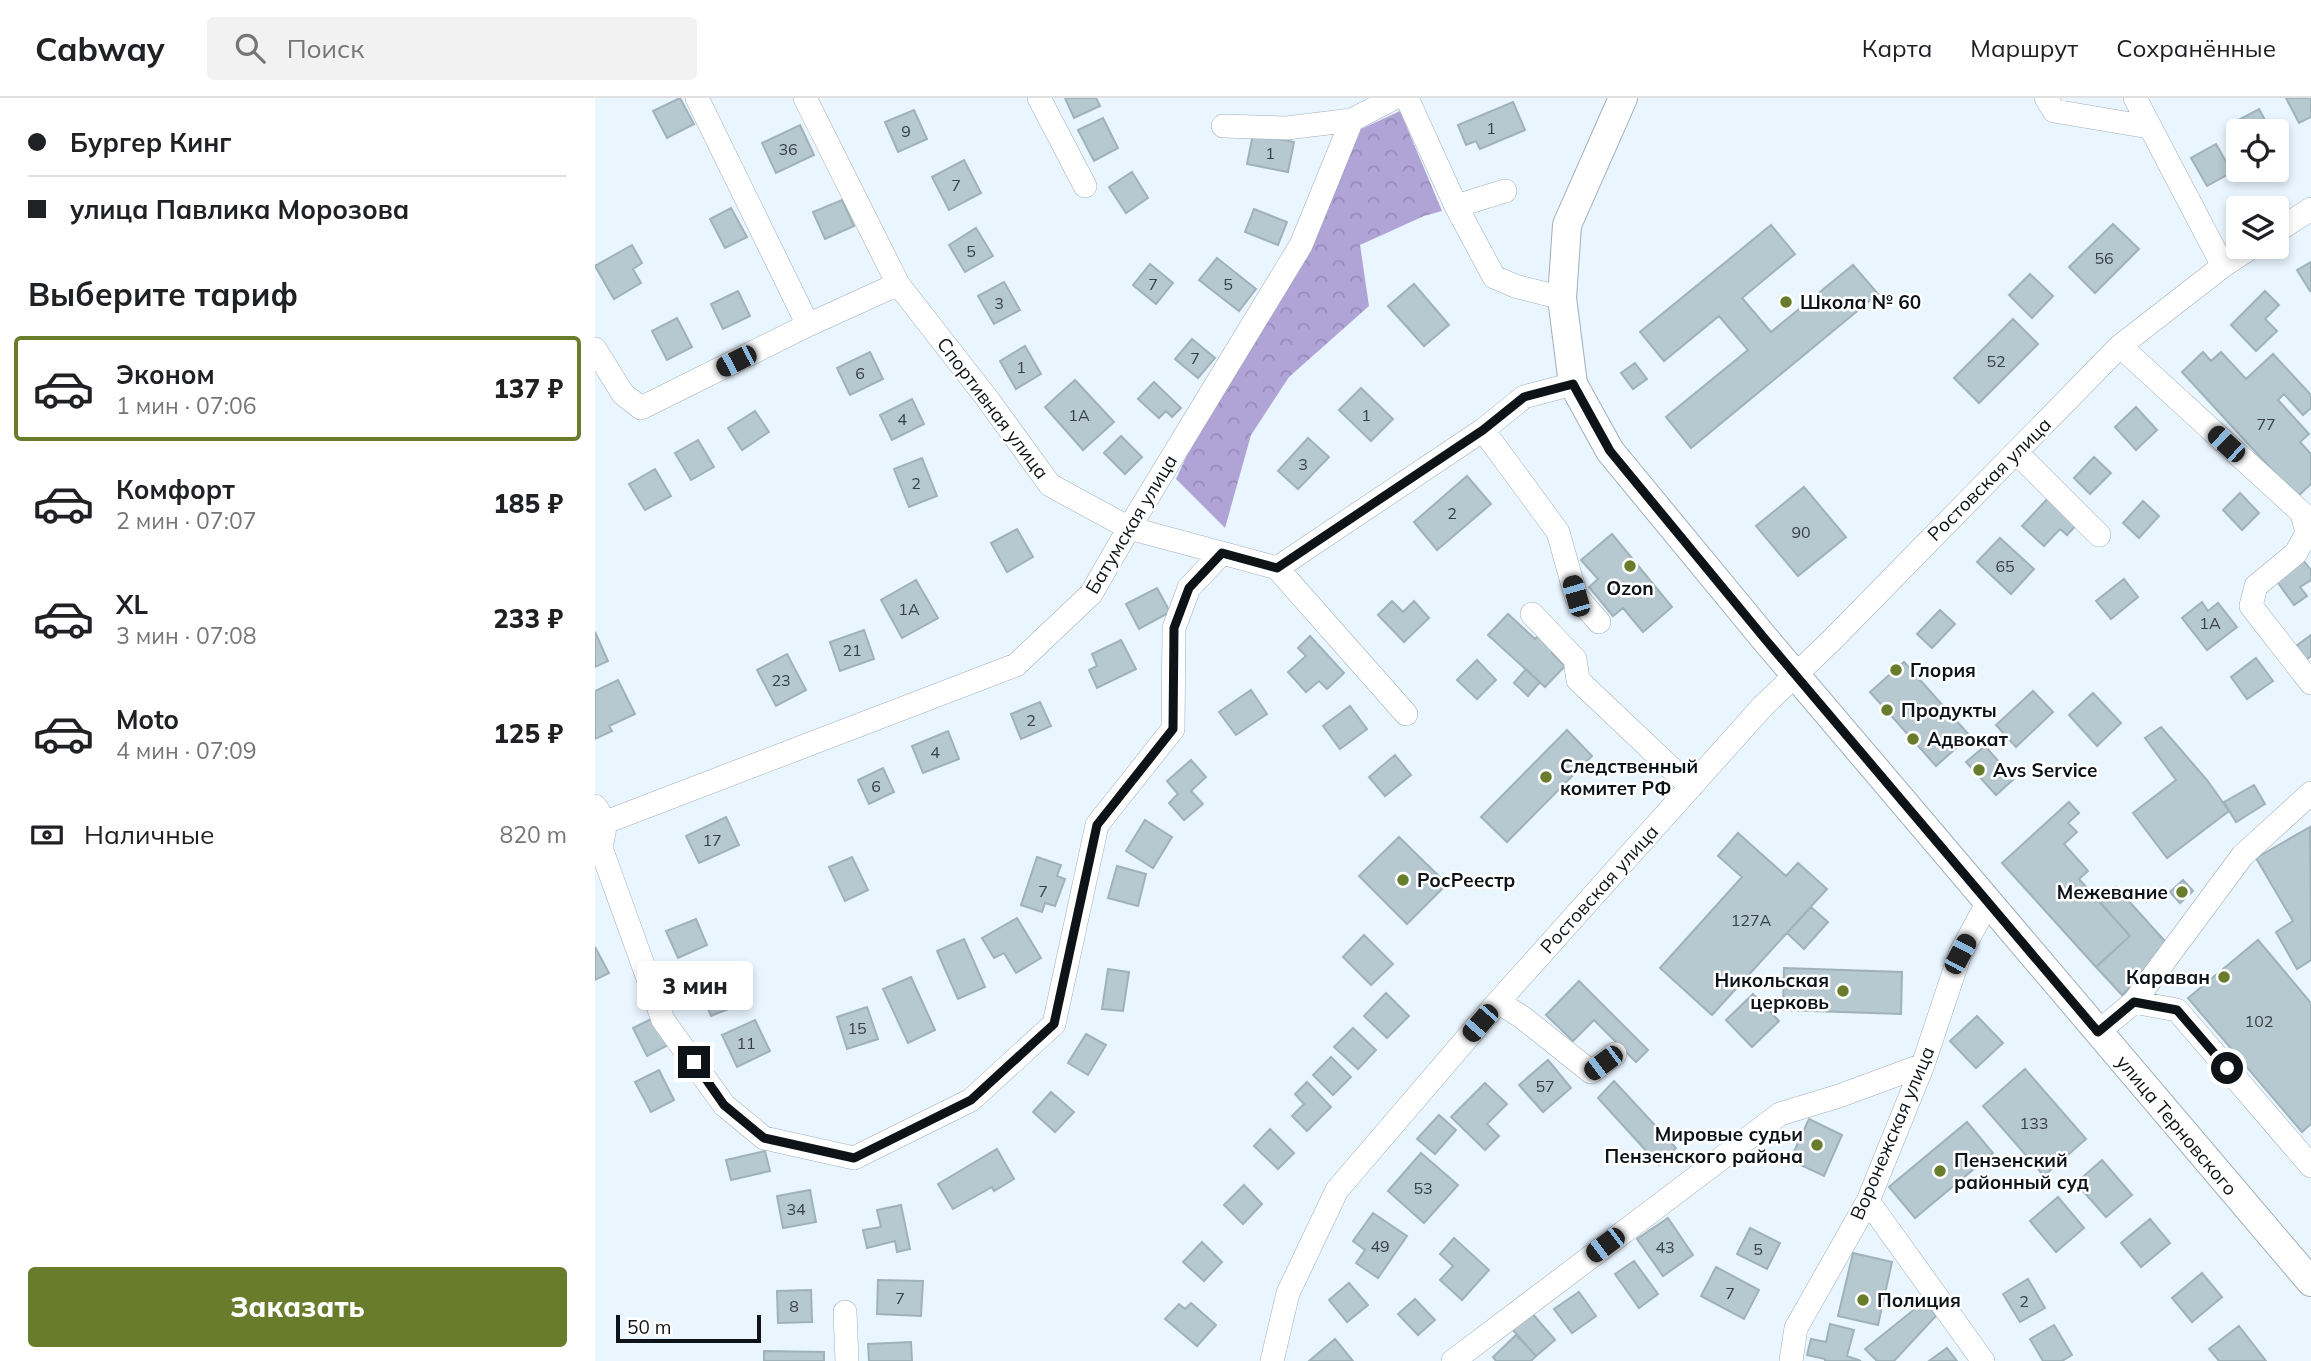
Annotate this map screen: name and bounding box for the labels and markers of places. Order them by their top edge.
place label: Школа № 60 [1800,290,1921,314]
marker: Школа № 60 [1778,294,1794,310]
marker: Ozon [1622,558,1638,574]
place label: Ozon [1606,576,1654,600]
place label: Глория [1910,658,1976,682]
marker: Глория [1888,662,1904,678]
place label: Продукты [1901,698,1997,722]
marker: Продукты [1879,702,1895,718]
place label: Адвокат [1927,727,2009,751]
marker: Адвокат [1905,731,1921,747]
place label: Следственный комитет РФ [1560,754,1698,800]
place label: Avs Service [1993,758,2097,782]
marker: Avs Service [1971,762,1987,778]
marker: Следственный комитет РФ [1538,769,1554,785]
place label: РосРеестр [1417,868,1515,892]
marker: РосРеестр [1395,872,1411,888]
place label: Межевание [2057,880,2168,904]
marker: Межевание [2174,884,2190,900]
place label: Караван [2126,965,2210,989]
place label: Никольская церковь [1715,968,1829,1014]
marker: Караван [2216,969,2232,985]
marker: Никольская церковь [1835,983,1851,999]
place label: Мировые судьи Пензенского района [1605,1122,1803,1168]
marker: Мировые судьи Пензенского района [1809,1137,1825,1153]
place label: Пензенский районный суд [1954,1148,2089,1194]
marker: Пензенский районный суд [1932,1163,1948,1179]
place label: Полиция [1877,1288,1961,1312]
marker: Полиция [1855,1292,1871,1308]

